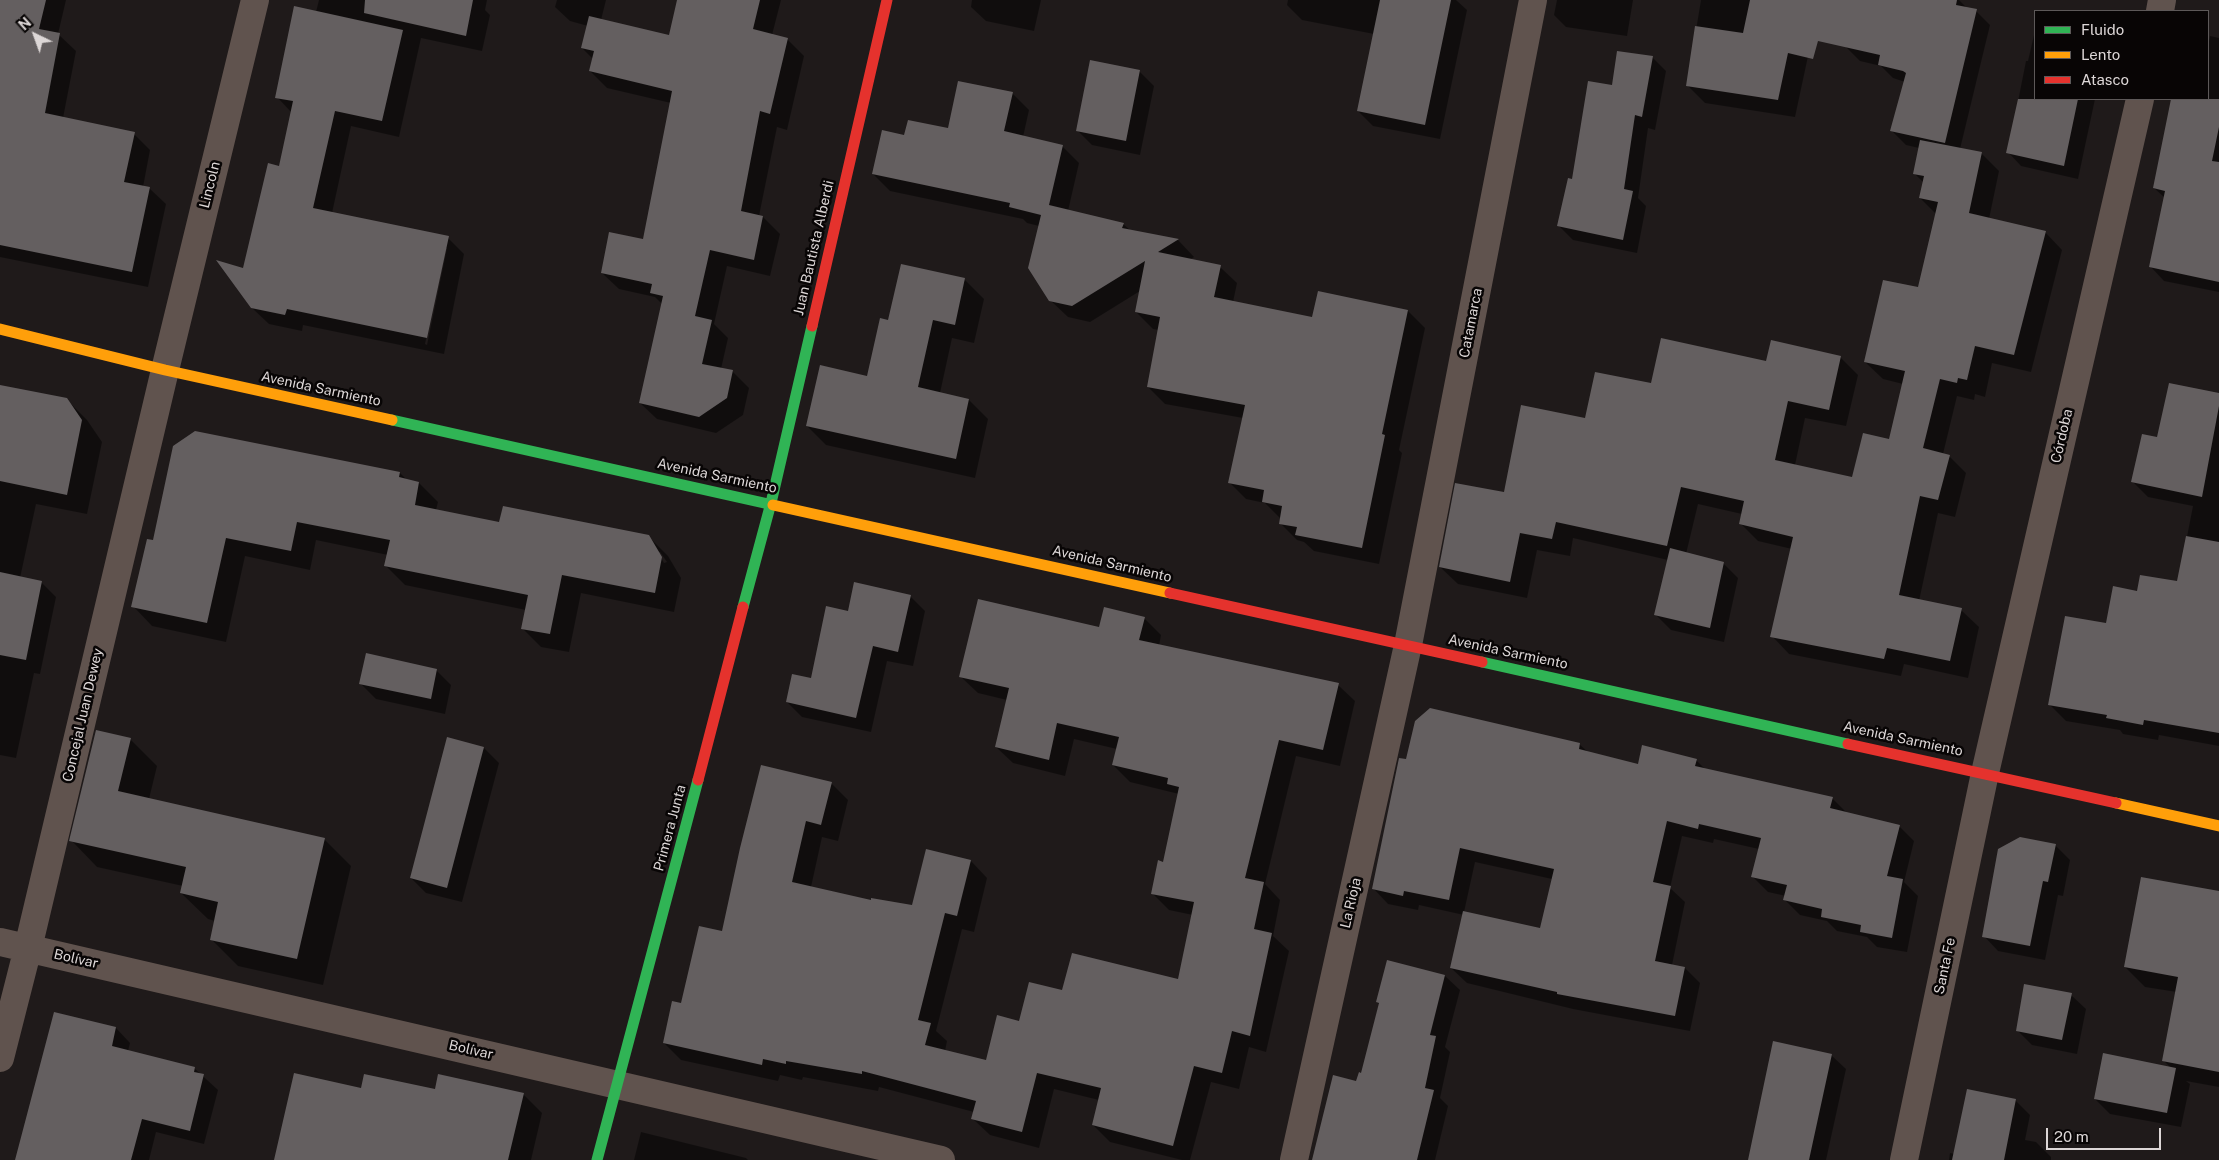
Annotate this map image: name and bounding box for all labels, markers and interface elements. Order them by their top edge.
north arrow [10,10,60,60]
legend [2034,10,2209,100]
text: N [16,14,34,33]
text: Fluido [2081,21,2124,38]
text: Lento [2081,46,2120,63]
text: Atasco [2081,71,2129,88]
street label: Lincoln [196,160,224,210]
street label: Juan Bautista Alberdi [790,179,838,317]
street label: Catamarca [1456,287,1486,359]
street label: Avenida Sarmiento [260,368,382,410]
street label: Córdoba [2048,407,2076,465]
street label: Avenida Sarmiento [656,455,778,497]
street label: Avenida Sarmiento [1051,542,1173,586]
street label: Avenida Sarmiento [1447,631,1569,673]
street label: Concejal Juan Dewey [59,647,107,783]
street label: Avenida Sarmiento [1842,718,1964,760]
street label: Primera Junta [650,783,690,873]
street label: La Rioja [1337,876,1365,930]
street label: Santa Fe [1931,936,1959,996]
street label: Bolívar [52,946,100,972]
street label: Bolívar [447,1037,495,1063]
scale bar [2049,1118,2164,1150]
text: 20 m [2054,1128,2089,1145]

